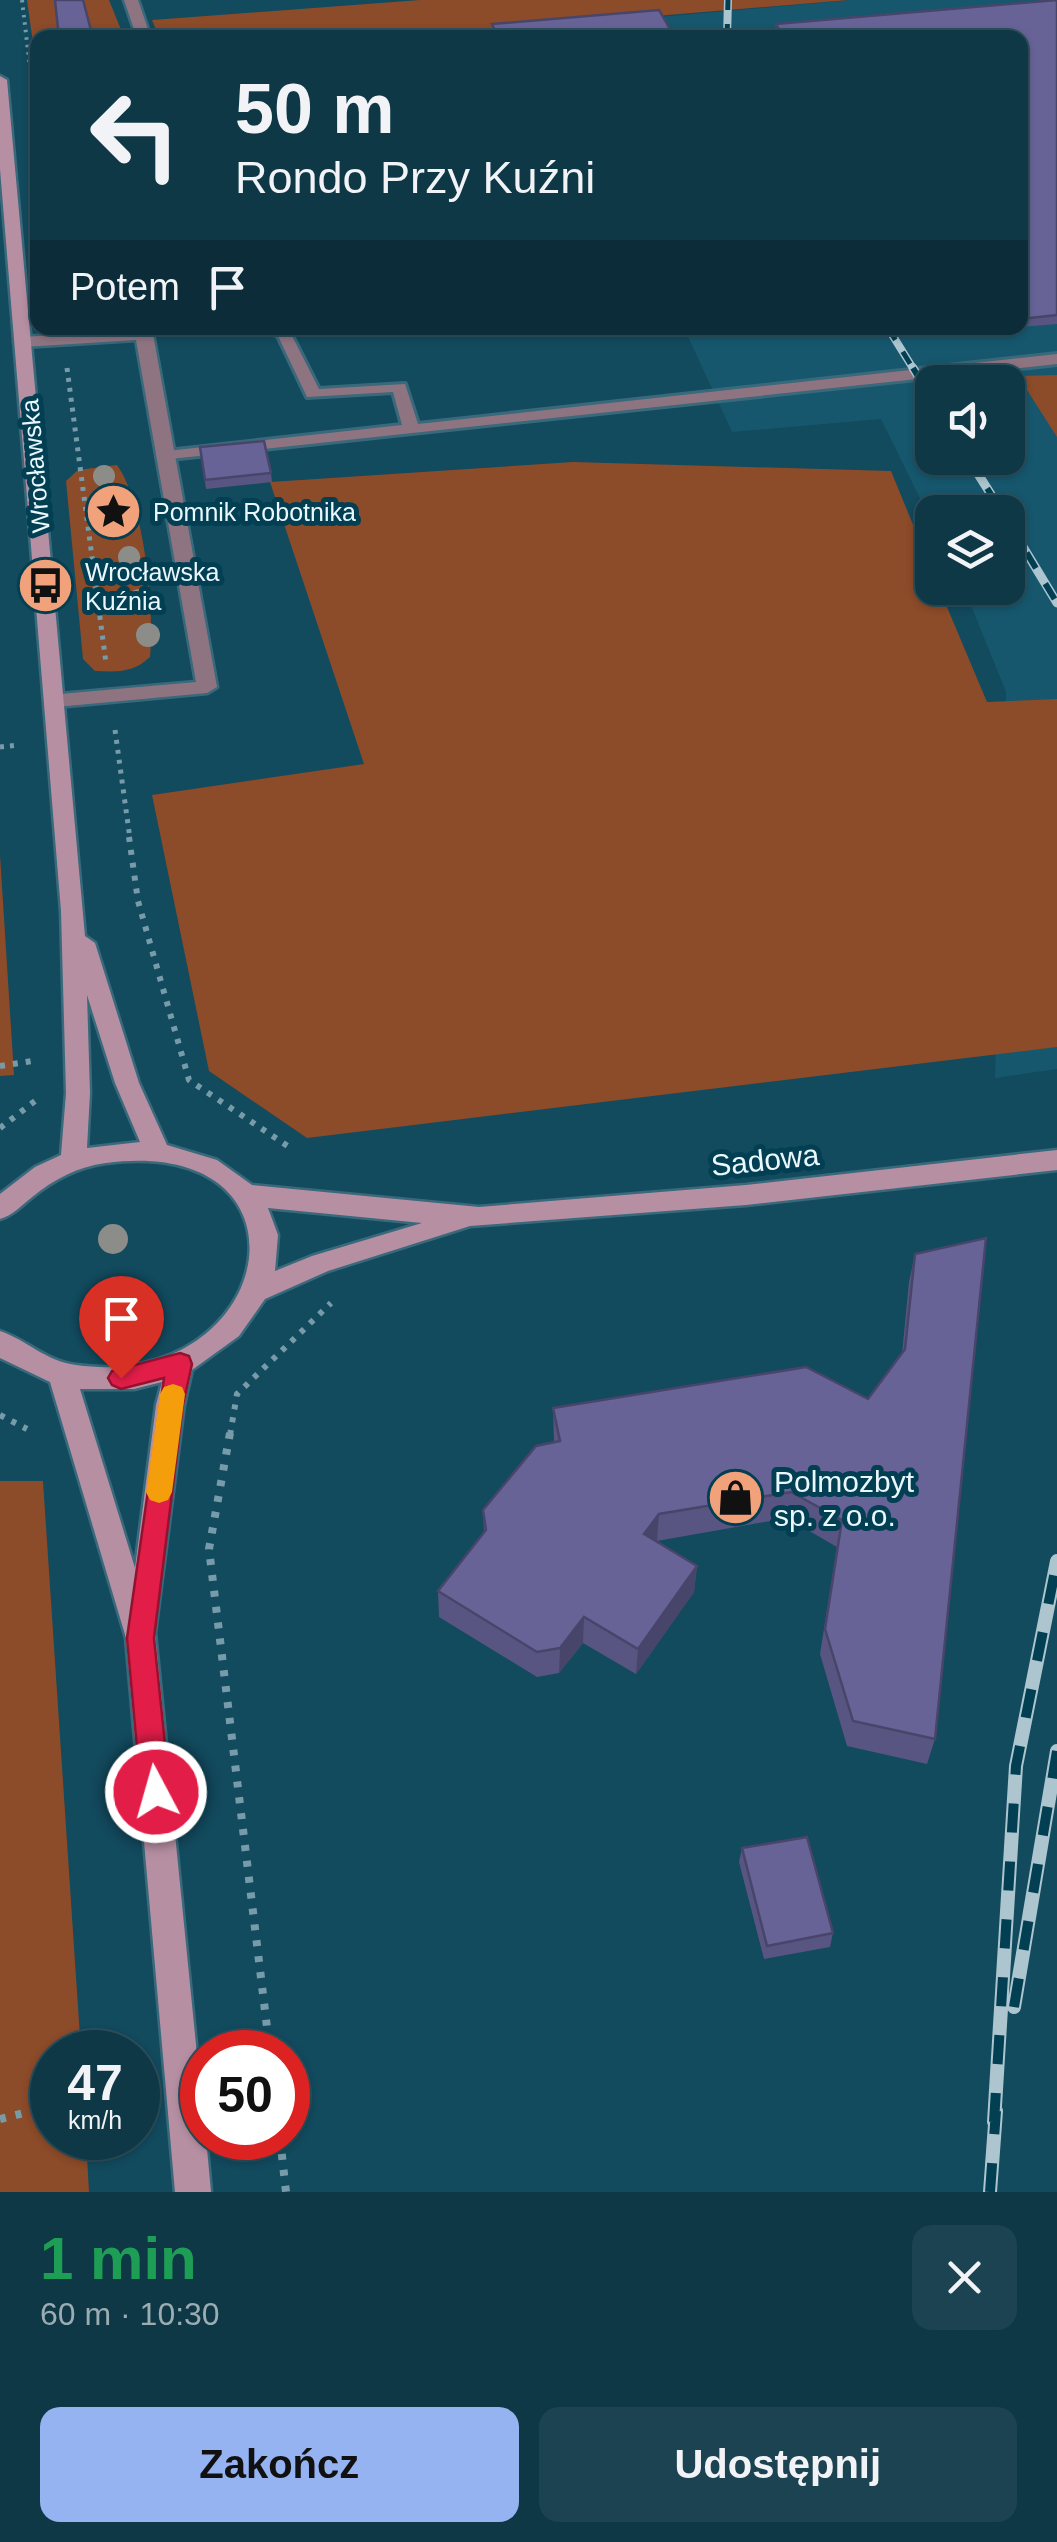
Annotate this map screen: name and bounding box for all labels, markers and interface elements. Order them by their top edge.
icon: left [70,70,200,200]
text: 50 m [235,70,395,148]
text: Rondo Przy Kuźni [235,152,595,203]
icon: arrive [200,260,255,315]
text: Potem [70,266,180,308]
map controls [915,365,1025,605]
button: sound [915,365,1025,475]
street label: Wrocławska [15,398,55,534]
place icon: Pomnik Robotnika [84,482,144,542]
button: layers [915,495,1025,605]
place label: Pomnik Robotnika [153,498,356,526]
bus stop icon: Wrocławska Kuźnia [16,556,76,616]
place label: Wrocławska Kuźnia [85,558,219,615]
street label: Sadowa [709,1138,821,1182]
pin [79,1276,164,1379]
icon: arrive [94,1291,149,1346]
place label: Polmozbyt sp. z o.o. [774,1465,915,1532]
shop icon: Polmozbyt sp. z o.o. [705,1468,765,1528]
position arrow [104,1740,208,1844]
speed limit sign: 50 [180,2030,310,2160]
text: 47 [67,2055,123,2111]
text: km/h [68,2106,122,2134]
text: 1 min [40,2225,197,2292]
button: close [912,2225,1017,2330]
text: 60 m · 10:30 [40,2296,220,2332]
button: Zakończ [40,2407,519,2522]
button: Udostępnij [539,2407,1017,2522]

